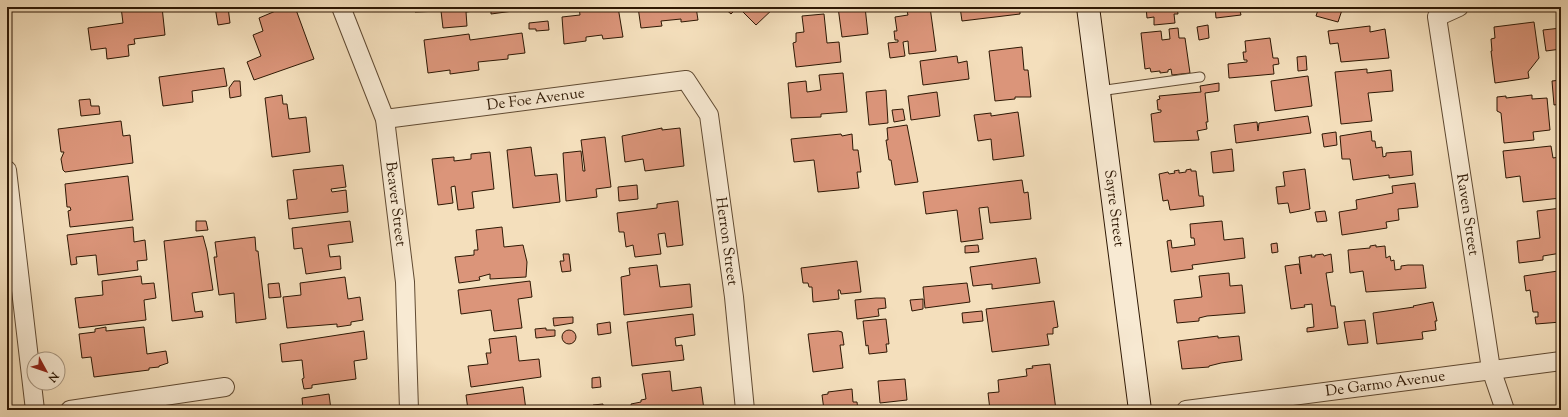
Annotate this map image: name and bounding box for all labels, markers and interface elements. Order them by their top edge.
street label: De Foe Avenue [485,83,586,116]
street label: Beaver Street [380,160,411,248]
street label: Sayre Street [1099,168,1129,248]
street label: Raven Street [1451,172,1484,257]
street label: Herron Street [710,196,743,287]
north arrow [26,351,66,391]
street label: De Garmo Avenue [1324,366,1446,402]
text: N [44,368,62,385]

